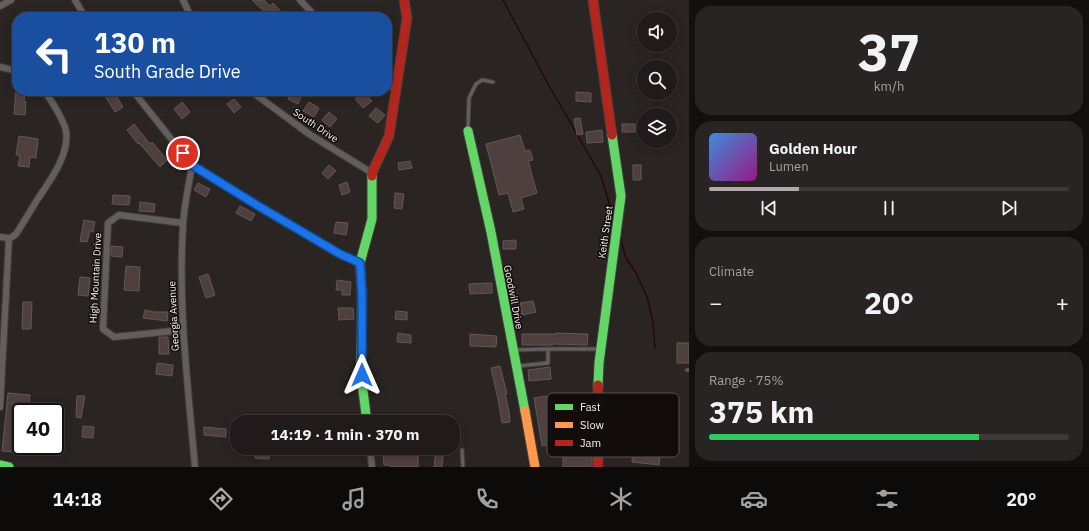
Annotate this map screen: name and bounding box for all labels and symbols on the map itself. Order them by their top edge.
street label: South Drive [291,106,341,146]
pin [166,136,200,170]
street label: Keith Street [595,204,616,259]
street label: High Mountain Drive [87,232,104,324]
street label: Goodwill Drive [501,264,526,331]
street label: Georgia Avenue [165,280,182,351]
position arrow [341,354,383,396]
legend [547,393,679,457]
text: Fast [580,400,601,414]
speed limit sign: 40 [12,403,64,455]
text: Slow [580,418,604,432]
text: Jam [580,436,601,450]

